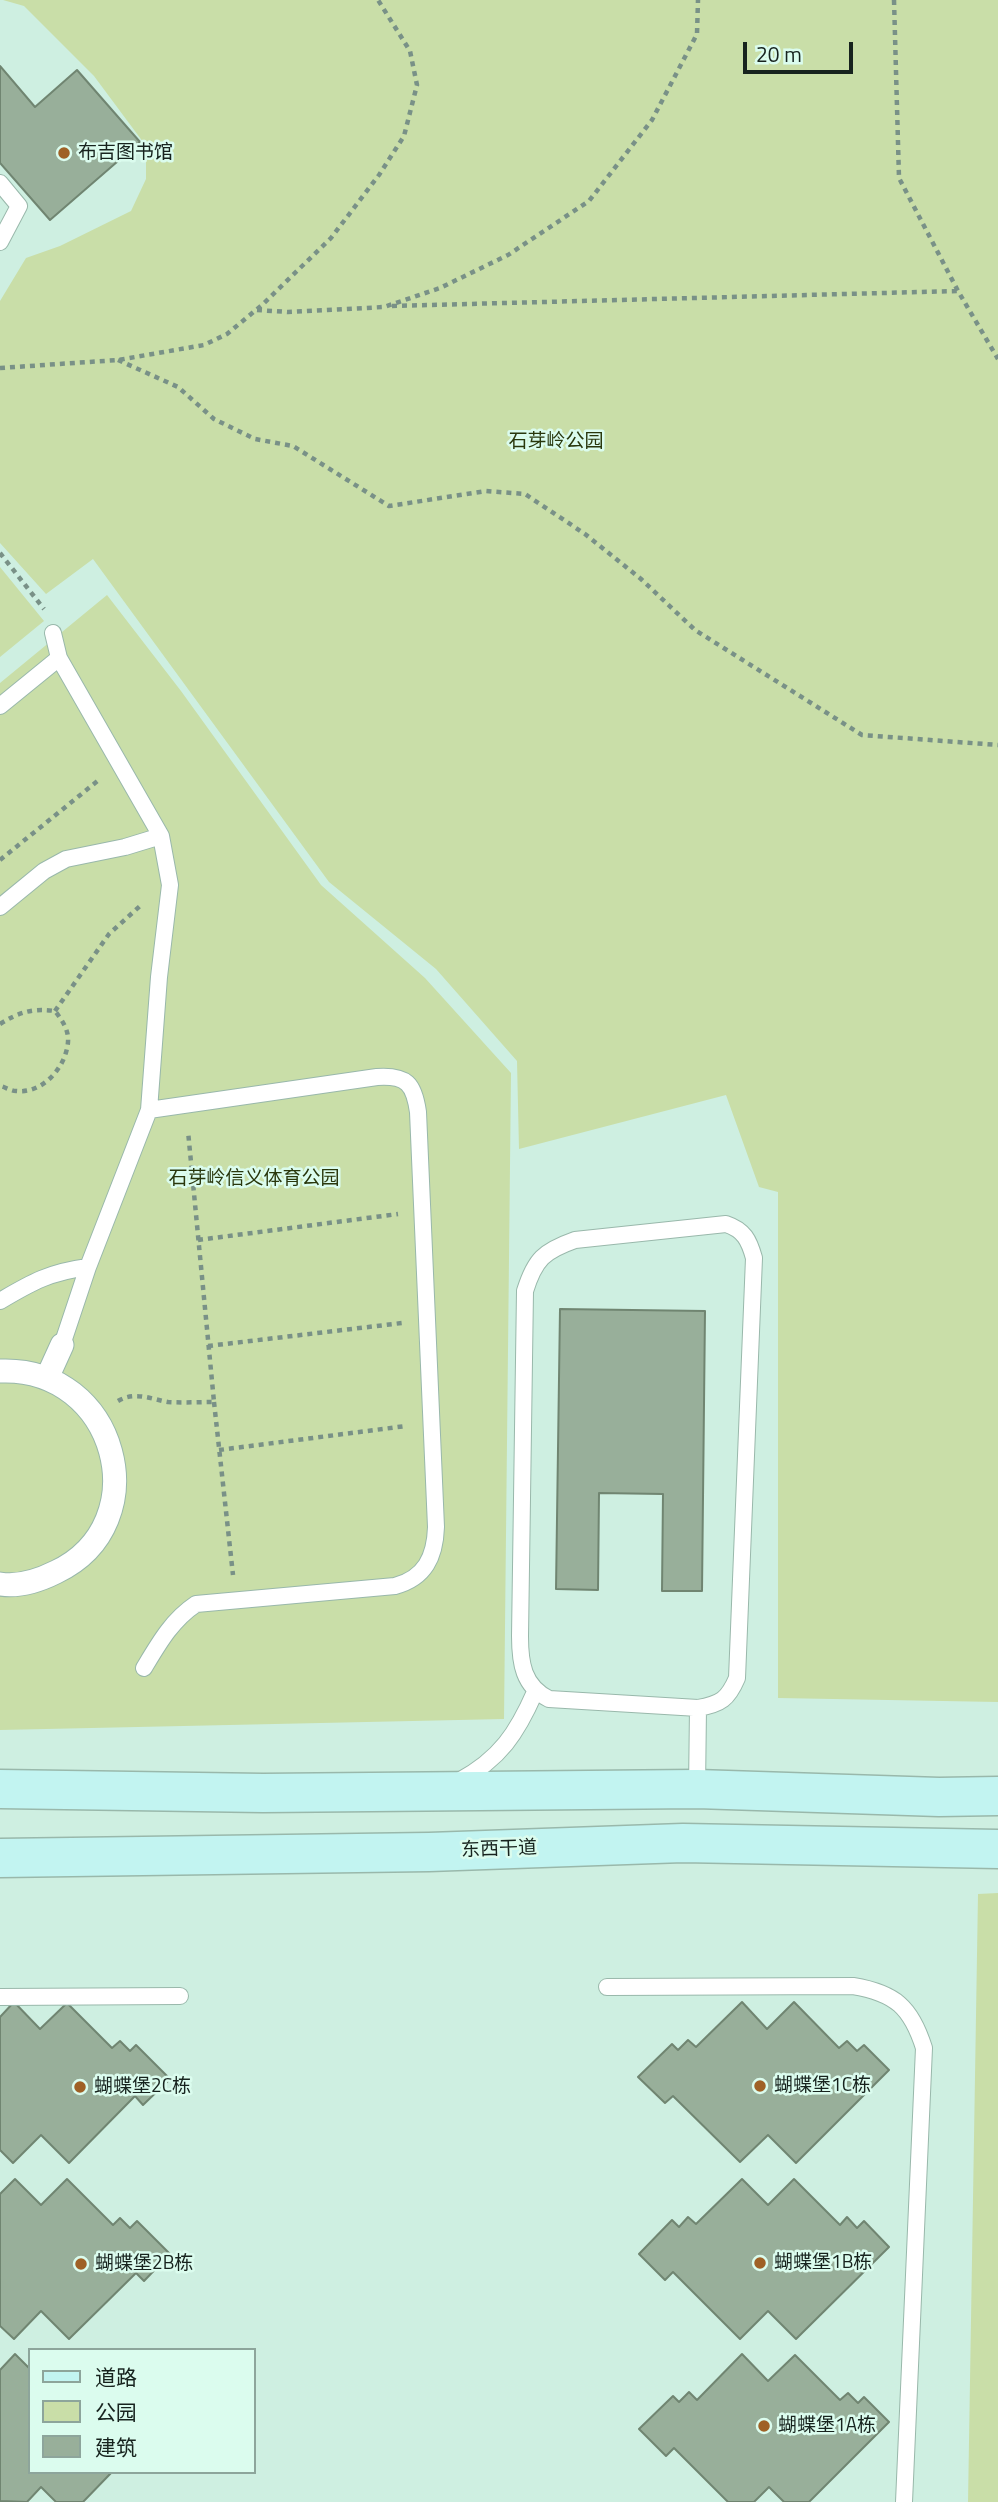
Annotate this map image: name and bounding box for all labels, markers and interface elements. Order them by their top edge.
scale bar [746,28,856,72]
text: 20 m [756,38,802,70]
place label: 布吉图书馆 [78,142,173,164]
marker: 布吉图书馆 [56,145,72,161]
park label: 石芽岭公园 [509,431,603,453]
park label: 石芽岭信义体育公园 [169,1168,339,1190]
street label: 东西干道 [461,1837,537,1863]
place label: 蝴蝶堡1C栋 [774,2075,871,2097]
place label: 蝴蝶堡2C栋 [94,2076,191,2098]
marker: 蝴蝶堡1C栋 [752,2078,768,2094]
marker: 蝴蝶堡2C栋 [72,2079,88,2095]
place label: 蝴蝶堡1B栋 [774,2252,872,2274]
place label: 蝴蝶堡2B栋 [95,2253,193,2275]
marker: 蝴蝶堡1B栋 [752,2255,768,2271]
marker: 蝴蝶堡2B栋 [73,2256,89,2272]
legend [28,2348,256,2474]
text: 道路 [95,2361,137,2393]
text: 公园 [95,2396,137,2428]
place label: 蝴蝶堡1A栋 [778,2415,876,2437]
marker: 蝴蝶堡1A栋 [756,2418,772,2434]
text: 建筑 [95,2431,137,2463]

